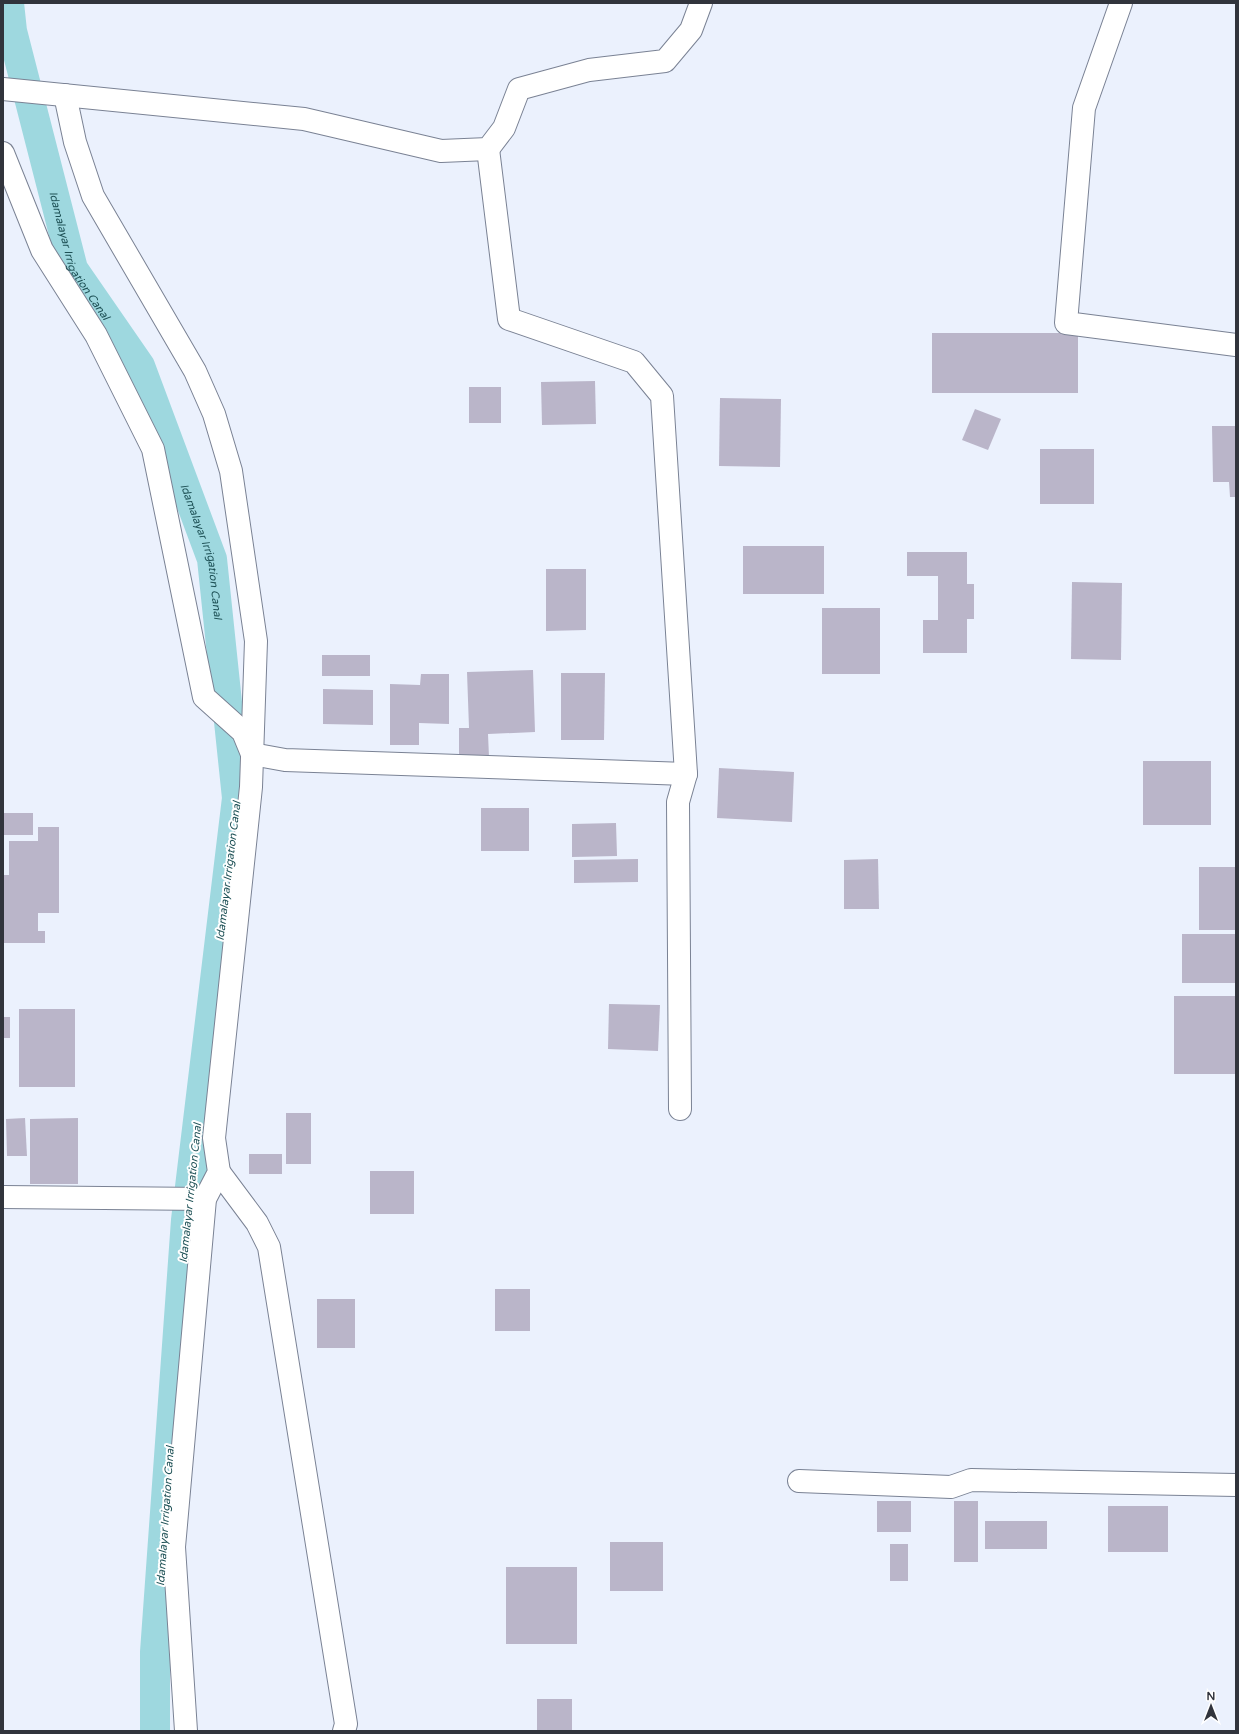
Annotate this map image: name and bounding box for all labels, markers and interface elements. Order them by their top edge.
water label: Idamalayar Irrigation Canal [46,190,113,324]
water label: Idamalayar Irrigation Canal [178,482,224,621]
water label: Idamalayar Irrigation Canal [214,799,244,941]
water label: Idamalayar Irrigation Canal [177,1121,204,1263]
water label: Idamalayar Irrigation Canal [154,1444,177,1586]
north arrow [1191,1686,1231,1726]
text: N [1207,1690,1215,1703]

